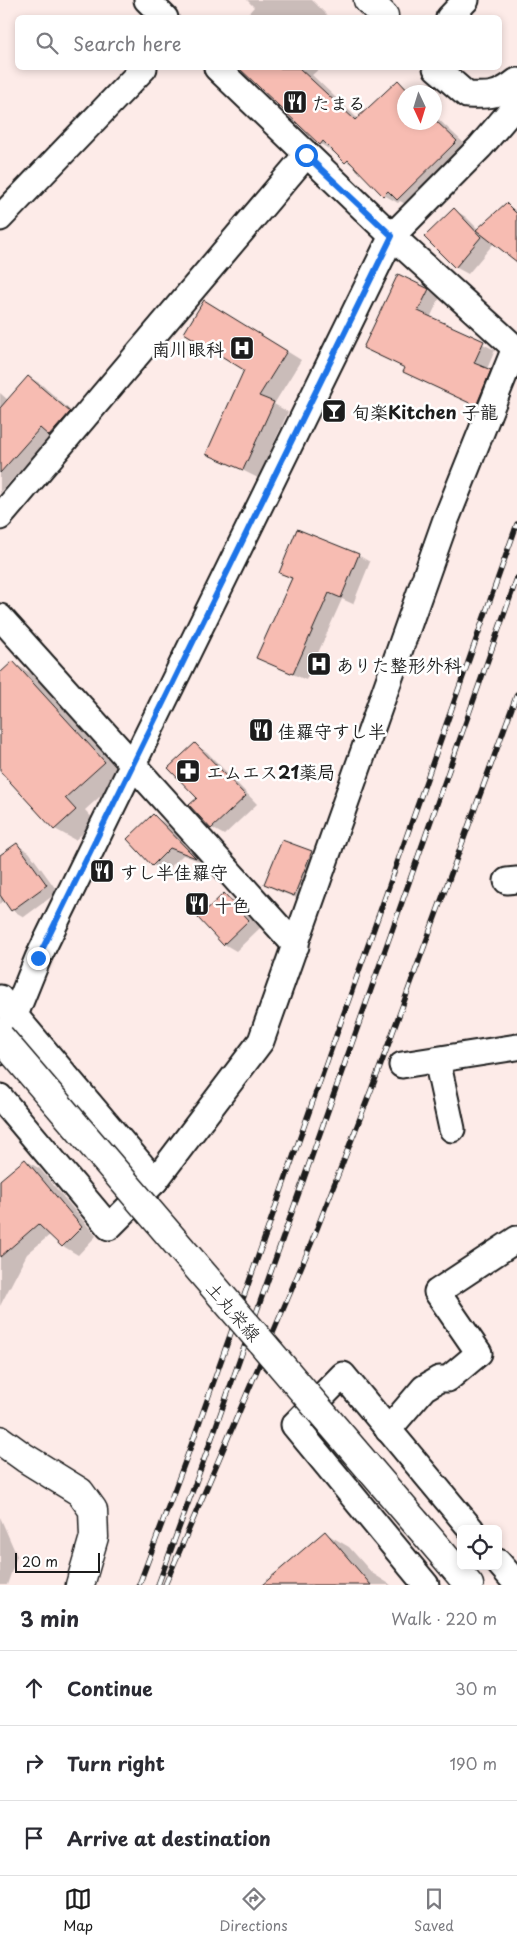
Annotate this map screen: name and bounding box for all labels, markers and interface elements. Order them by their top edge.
search box [15,15,502,70]
icon: search [33,29,61,57]
text: Search here [73,29,182,57]
north arrow [397,85,442,130]
restaurant icon: たまる [282,89,308,115]
place label: たまる [312,89,366,116]
route start [295,144,318,167]
place label: 南川眼科 [152,335,224,362]
hospital icon: 南川眼科 [229,335,255,361]
bar icon: 旬楽Kitchen 子龍 [321,398,347,424]
place label: 旬楽Kitchen 子龍 [352,398,498,425]
hospital icon: ありた整形外科 [306,651,332,677]
place label: ありた整形外科 [336,651,462,678]
restaurant icon: 佳羅守すし半 [248,717,274,743]
place label: 佳羅守すし半 [278,717,386,744]
pharmacy icon: エムエス21薬局 [175,758,201,784]
place label: エムエス21薬局 [206,758,335,785]
restaurant icon: すし半佳羅守 [89,858,115,884]
place label: すし半佳羅守 [120,858,228,885]
restaurant icon: 十色 [184,891,210,917]
place label: 十色 [214,891,250,918]
route end [27,947,50,970]
street label: 土丸栄線 [200,1275,268,1347]
map controls [457,1525,502,1570]
button: locate [457,1525,502,1570]
scale bar [15,1550,100,1573]
text: 20 m [22,1551,58,1572]
text: 3 min [20,1602,79,1634]
text: Walk · 220 m [391,1606,497,1630]
icon: ahead [20,1674,48,1702]
text: Continue [67,1674,153,1702]
text: 30 m [455,1676,497,1700]
icon: right [20,1749,48,1777]
text: Turn right [67,1749,165,1777]
text: 190 m [449,1751,497,1775]
icon: arrive [20,1824,48,1852]
text: Arrive at destination [67,1824,271,1852]
tab: Map [63,1885,93,1936]
tab: Directions [220,1885,288,1936]
tab: Saved [414,1885,454,1936]

